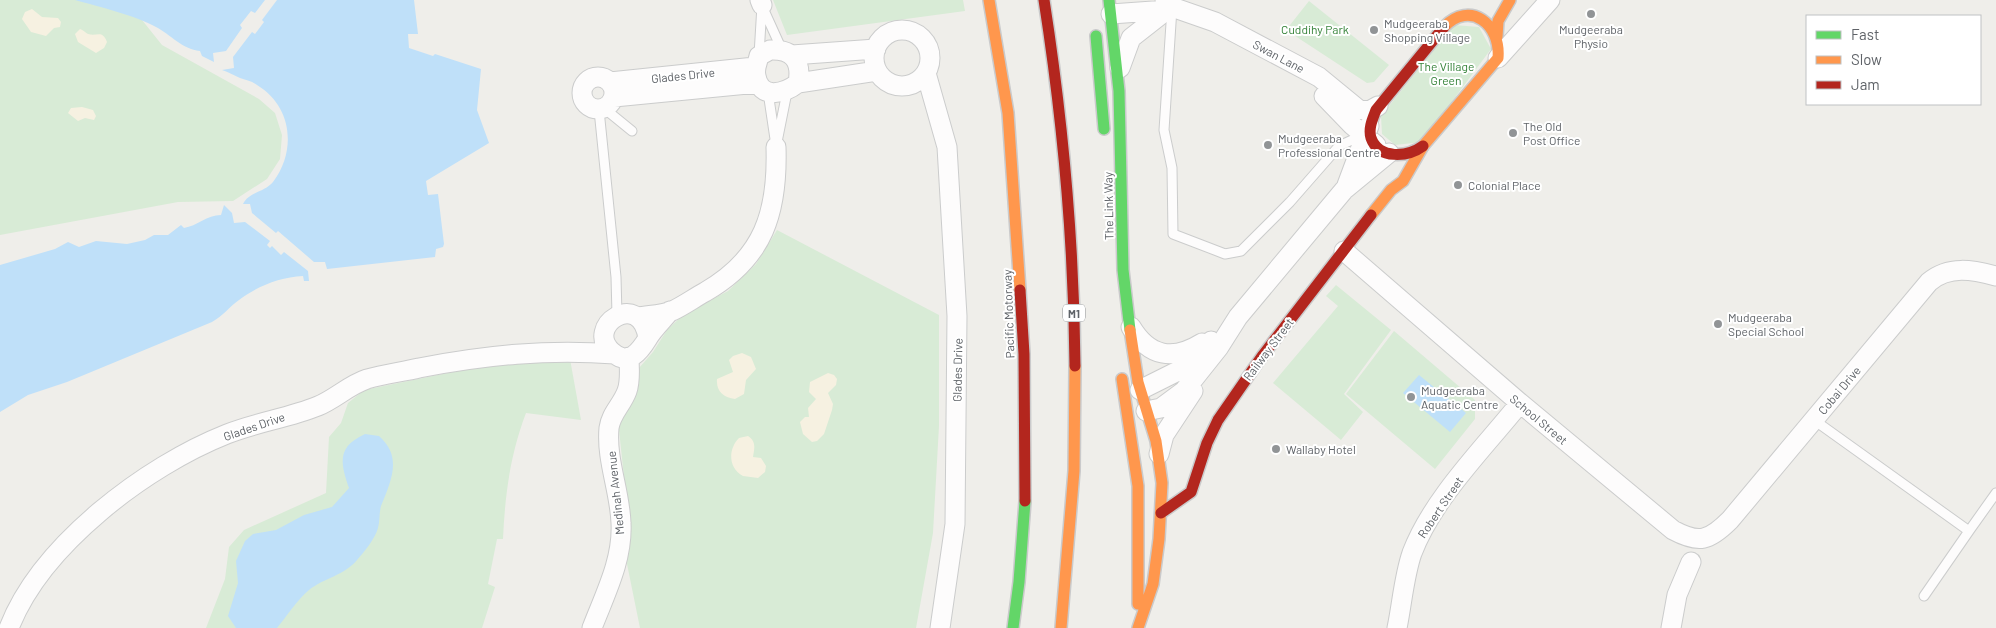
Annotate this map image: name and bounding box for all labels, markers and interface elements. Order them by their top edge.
marker: Mudgeeraba Physio [1585,8,1597,20]
legend [1806,15,1981,105]
place label: Mudgeeraba Shopping Village [1384,16,1470,44]
park label: Cuddihy Park [1281,22,1349,36]
place label: Mudgeeraba Physio [1559,22,1623,50]
marker: Mudgeeraba Shopping Village [1368,24,1380,36]
text: Fast [1851,25,1879,43]
street label: Swan Lane [1251,37,1307,75]
text: Slow [1851,50,1882,68]
park label: The Village Green [1418,59,1474,87]
street label: Glades Drive [650,65,716,85]
text: Jam [1851,75,1880,93]
place label: The Old Post Office [1523,119,1580,147]
marker: The Old Post Office [1507,127,1519,139]
place label: Mudgeeraba Professional Centre [1278,131,1380,159]
marker: Mudgeeraba Professional Centre [1262,139,1274,151]
street label: The Link Way [1100,171,1116,240]
place label: Colonial Place [1468,178,1541,192]
marker: Colonial Place [1452,179,1464,191]
street label: Pacific Motorway [999,269,1017,359]
road number: M1 [1063,304,1085,322]
place label: Mudgeeraba Special School [1728,310,1804,338]
street label: Railway Street [1240,315,1296,383]
marker: Mudgeeraba Special School [1712,318,1724,330]
street label: Glades Drive [949,338,965,402]
street label: Cobai Drive [1815,363,1863,417]
place label: Mudgeeraba Aquatic Centre [1421,383,1498,411]
marker: Mudgeeraba Aquatic Centre [1405,391,1417,403]
street label: School Street [1507,391,1571,447]
street label: Glades Drive [221,409,287,443]
place label: Wallaby Hotel [1286,442,1356,456]
marker: Wallaby Hotel [1270,443,1282,455]
street label: Medinah Avenue [604,450,626,536]
street label: Robert Street [1414,474,1466,540]

